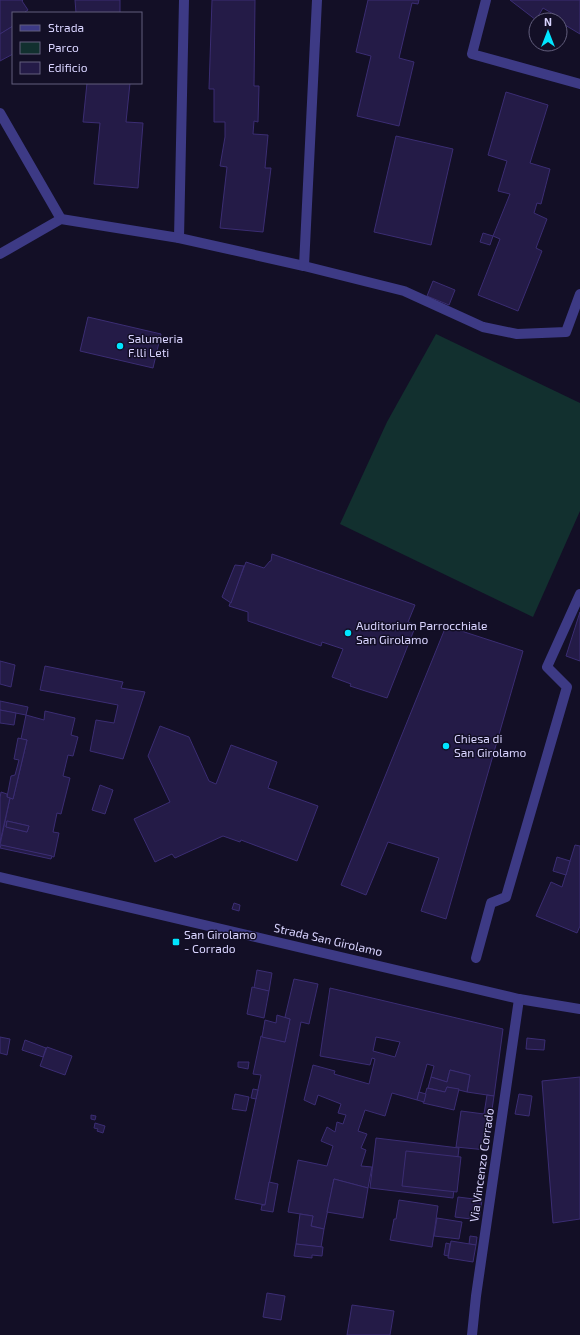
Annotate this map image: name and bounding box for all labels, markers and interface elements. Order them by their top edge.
legend [12,12,142,84]
north arrow [528,12,568,52]
text: N [544,15,552,28]
text: Strada [48,20,84,34]
text: Parco [48,40,79,54]
text: Edificio [48,60,88,74]
place label: Salumeria F.lli Leti [128,331,183,359]
marker: Salumeria F.lli Leti [115,341,125,351]
place label: Auditorium Parrocchiale San Girolamo [356,618,487,646]
marker: Auditorium Parrocchiale San Girolamo [343,628,353,638]
place label: Chiesa di San Girolamo [454,731,527,759]
marker: Chiesa di San Girolamo [441,741,451,751]
street label: Strada San Girolamo [272,920,384,958]
place label: San Girolamo - Corrado [184,927,257,955]
marker: San Girolamo - Corrado [171,937,181,947]
street label: Via Vincenzo Corrado [466,1107,496,1223]

